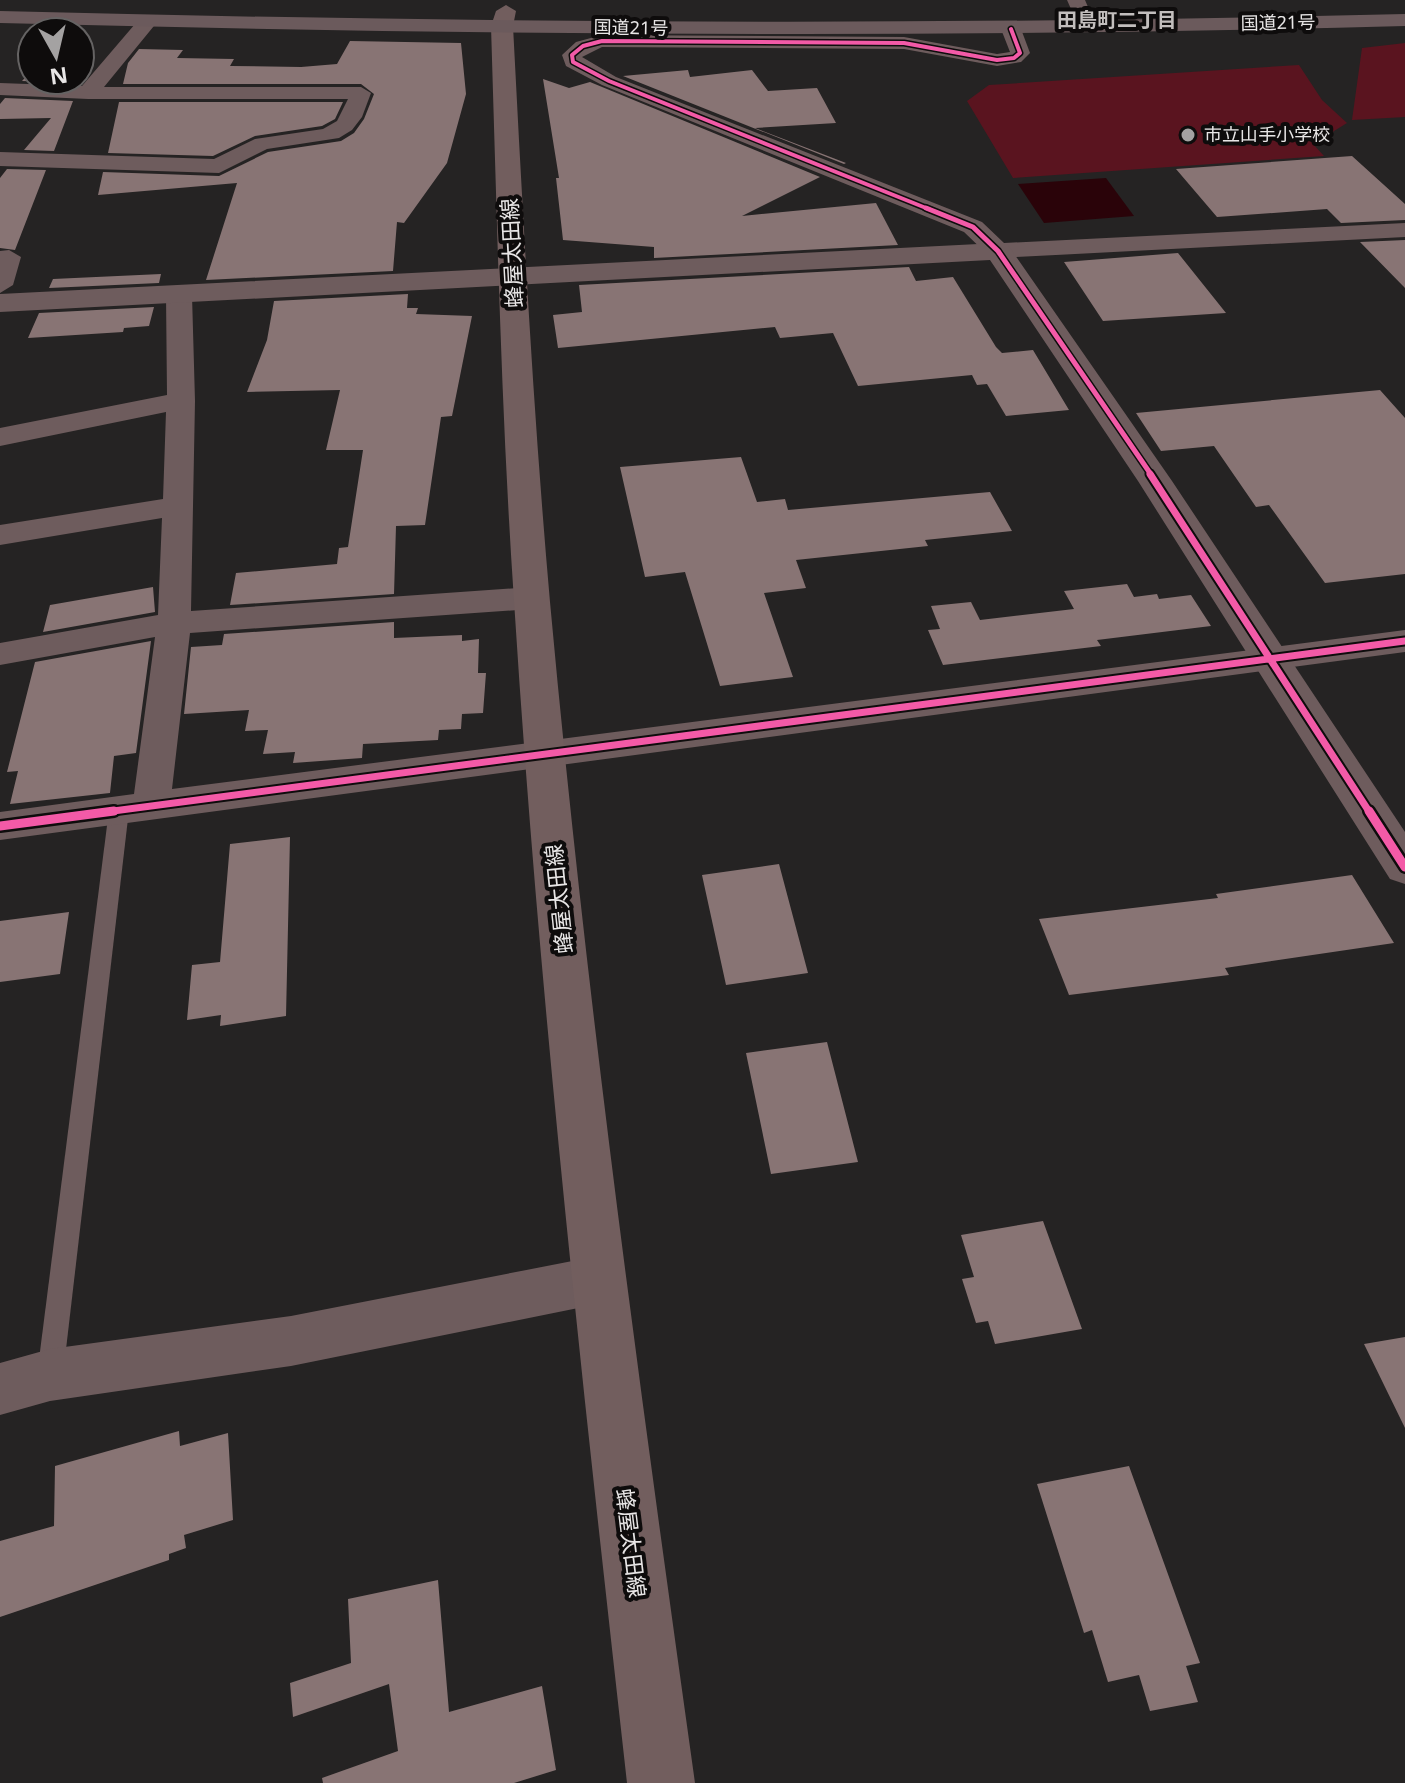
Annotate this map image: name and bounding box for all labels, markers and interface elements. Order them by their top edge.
district label: 田島町二丁目 [1057,6,1177,33]
street label: 国道21号 [1240,9,1315,35]
street label: 国道21号 [594,14,669,40]
north arrow [16,16,96,96]
text: N [48,61,70,93]
place label: 市立山手小学校 [1204,122,1330,146]
marker: 市立山手小学校 [1179,126,1197,144]
street label: 蜂屋太田線 [493,197,529,309]
street label: 蜂屋太田線 [537,843,579,955]
street label: 蜂屋太田線 [610,1486,654,1599]

